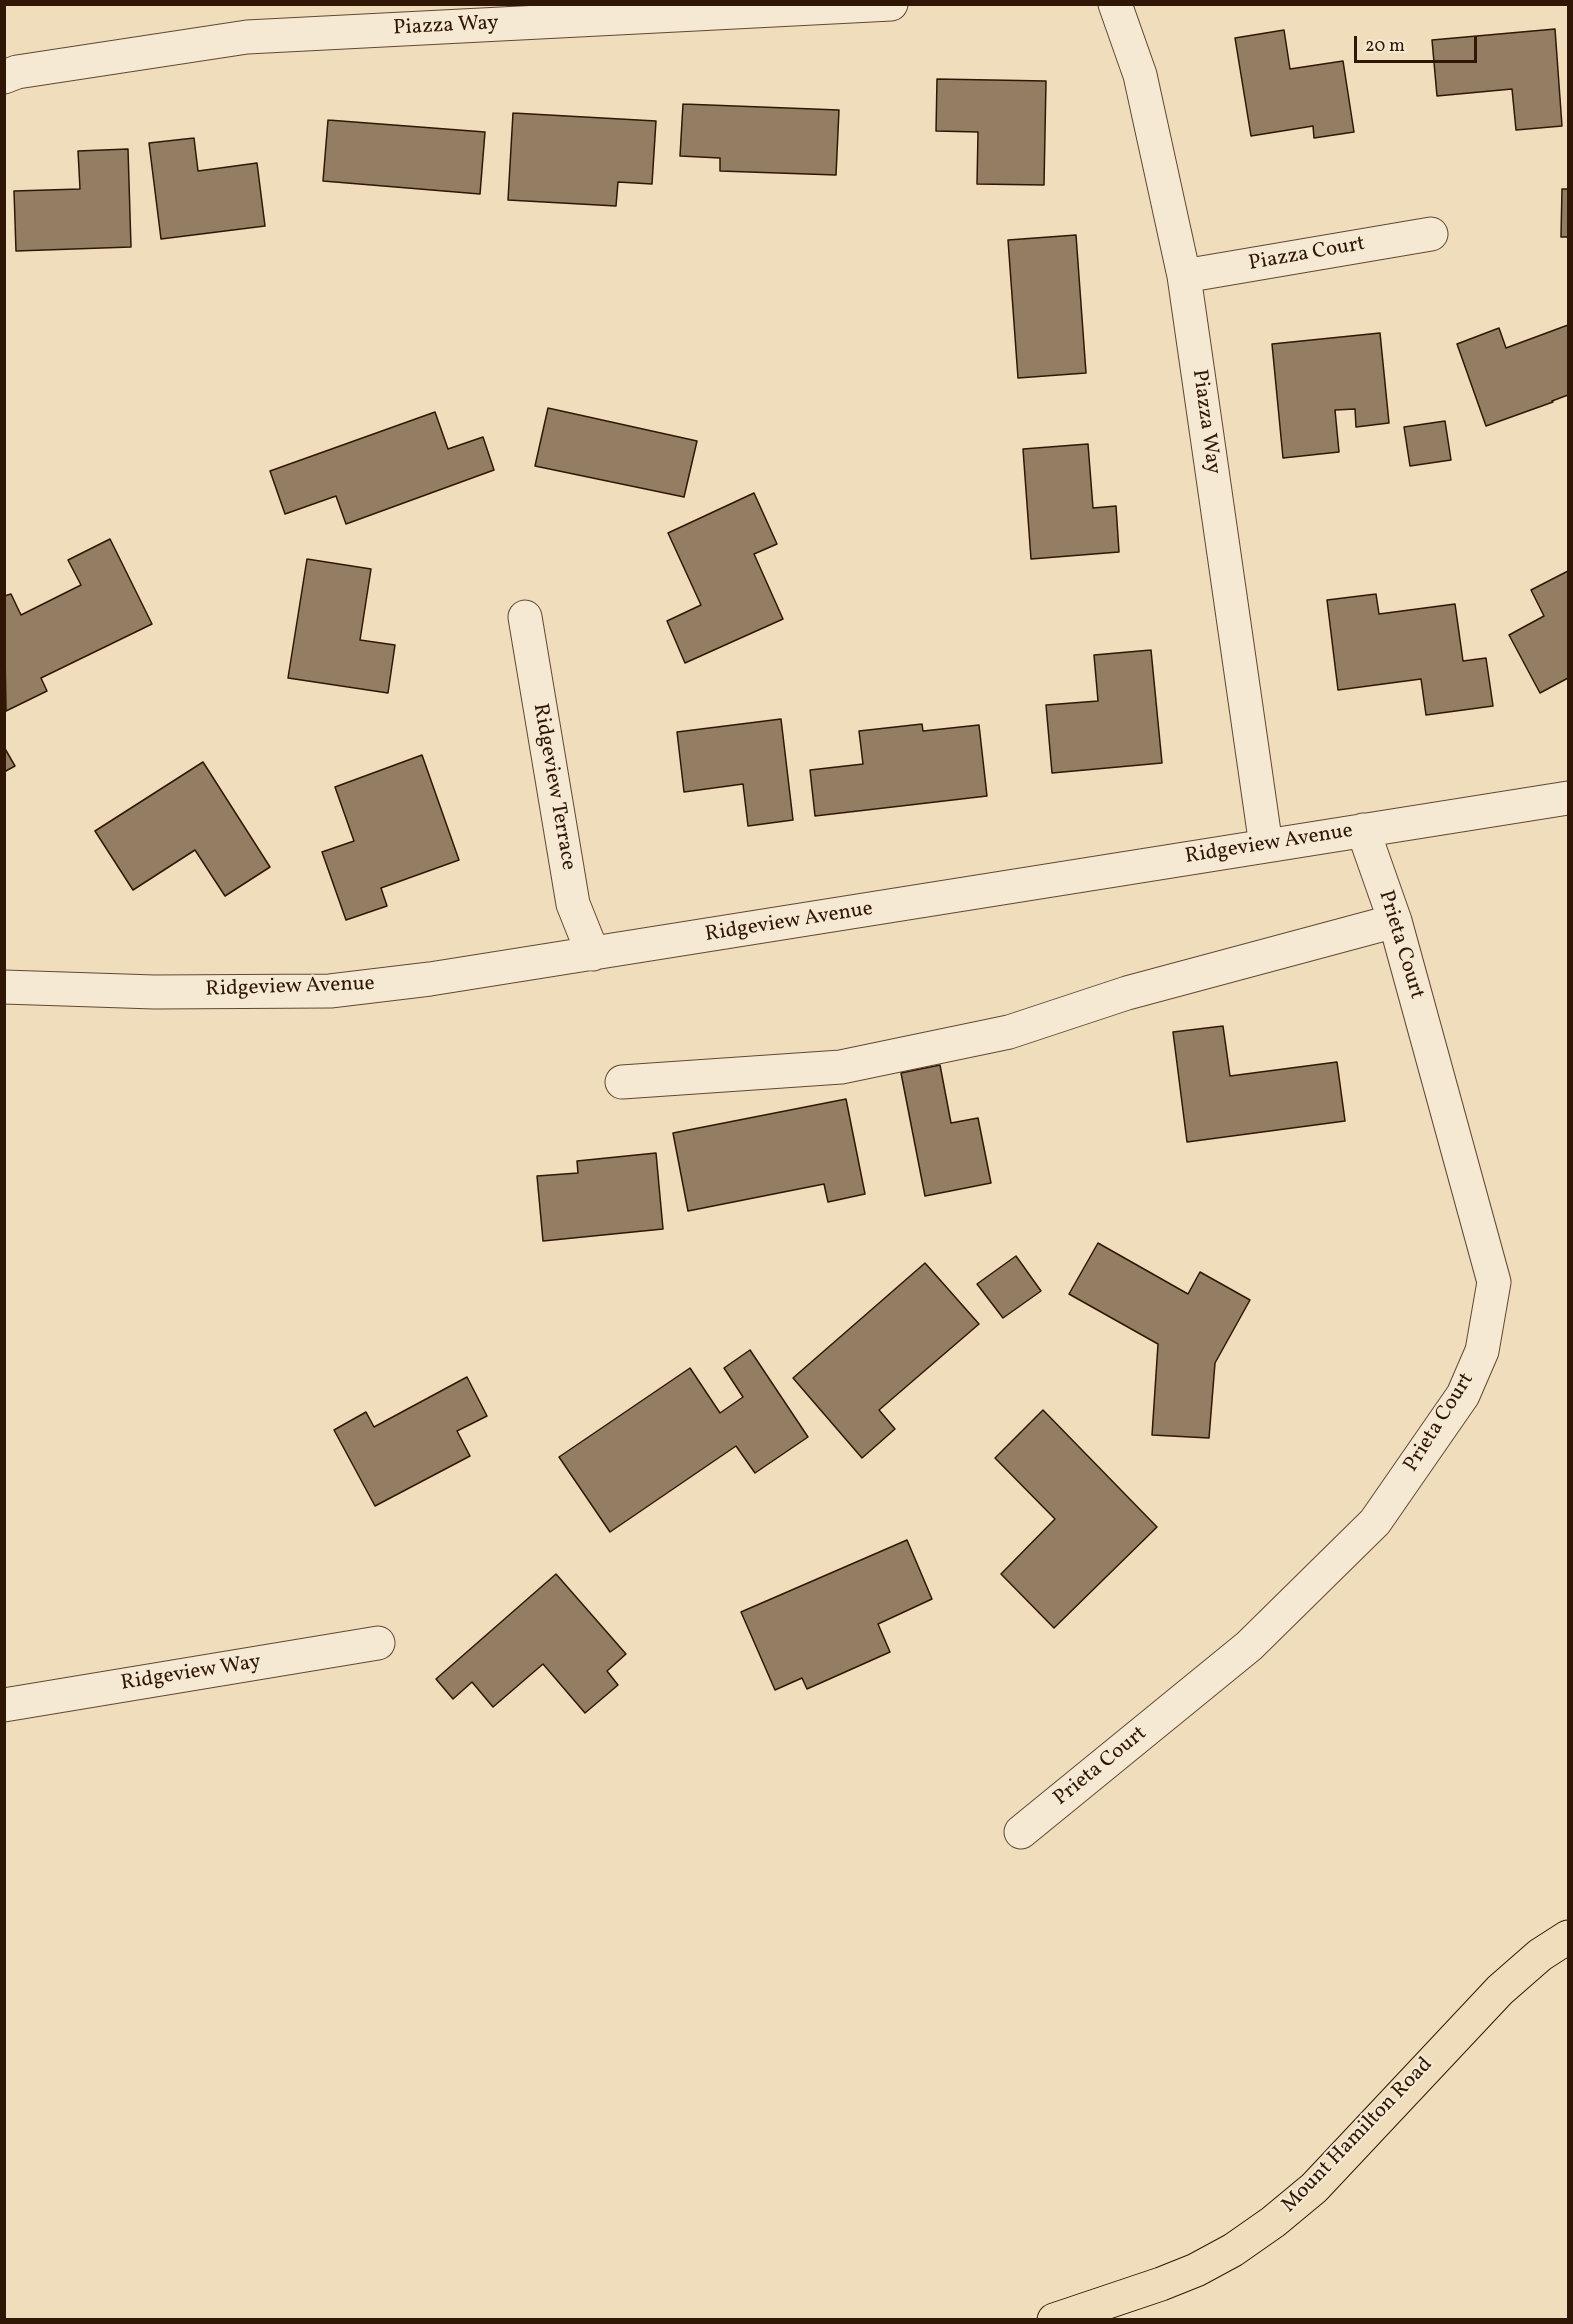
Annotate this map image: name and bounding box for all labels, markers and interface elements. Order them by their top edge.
street label: Piazza Way [393,12,499,42]
scale bar [1357,24,1480,62]
text: 20 m [1365,34,1405,59]
street label: Piazza Court [1247,232,1367,278]
street label: Piazza Way [1185,368,1225,476]
street label: Ridgeview Terrace [526,702,580,872]
street label: Ridgeview Avenue [1183,819,1355,871]
street label: Prieta Court [1372,888,1428,1002]
street label: Ridgeview Avenue [703,897,875,949]
street label: Ridgeview Avenue [205,972,375,1004]
street label: Prieta Court [1400,1369,1480,1477]
street label: Ridgeview Way [119,1650,263,1698]
street label: Prieta Court [1049,1722,1153,1812]
street label: Mount Hamilton Road [1277,2053,1439,2219]

